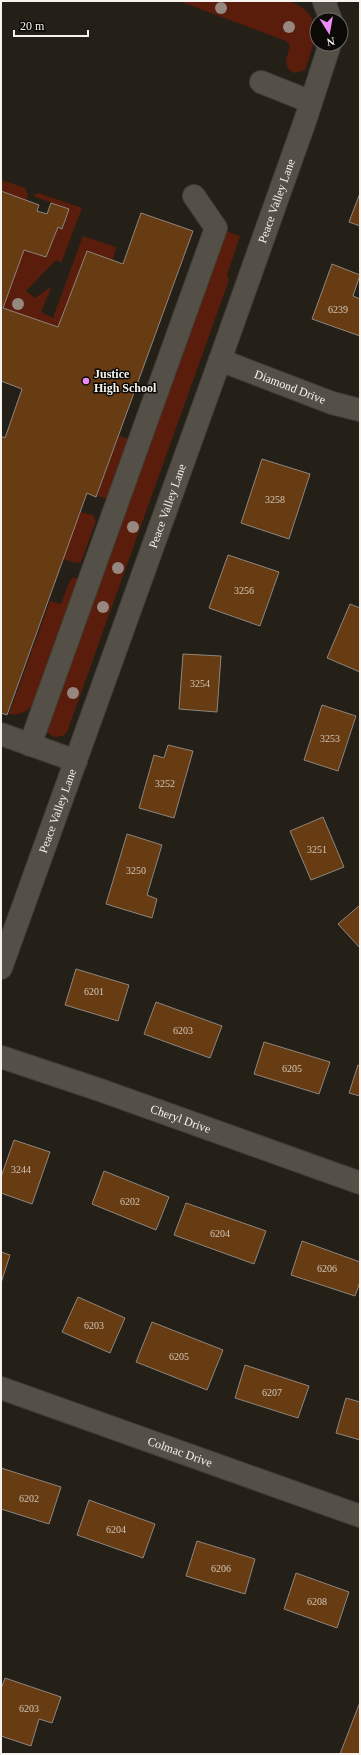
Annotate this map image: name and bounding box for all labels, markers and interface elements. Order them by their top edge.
scale bar [14,12,88,38]
north arrow [309,12,349,52]
text: 20 m [20,19,45,33]
text: N [326,35,336,48]
street label: Peace Valley Lane [255,157,298,245]
house number: 6239 [328,304,348,315]
place label: Justice High School [94,367,157,395]
street label: Diamond Drive [252,367,328,407]
marker: Justice High School [81,376,91,386]
street label: Peace Valley Lane [146,462,189,550]
house number: 3258 [265,494,285,505]
house number: 3256 [234,585,254,596]
house number: 3254 [190,678,210,689]
house number: 3253 [320,733,340,744]
street label: Peace Valley Lane [36,767,79,855]
house number: 3252 [155,778,175,789]
house number: 3251 [307,844,327,855]
house number: 3250 [126,865,146,876]
house number: 6201 [84,986,104,997]
house number: 6203 [173,1025,193,1036]
house number: 6205 [282,1063,302,1074]
street label: Cheryl Drive [149,1102,213,1136]
house number: 3244 [11,1164,31,1175]
house number: 6202 [120,1196,140,1207]
house number: 6204 [210,1228,230,1239]
house number: 6206 [317,1263,337,1274]
house number: 6203 [84,1320,104,1331]
house number: 6205 [169,1351,189,1362]
house number: 6207 [262,1387,282,1398]
street label: Colmac Drive [146,1434,214,1470]
house number: 6202 [19,1493,39,1504]
house number: 6204 [106,1524,126,1535]
house number: 6206 [211,1563,231,1574]
house number: 6208 [307,1596,327,1607]
house number: 6203 [19,1703,39,1714]

